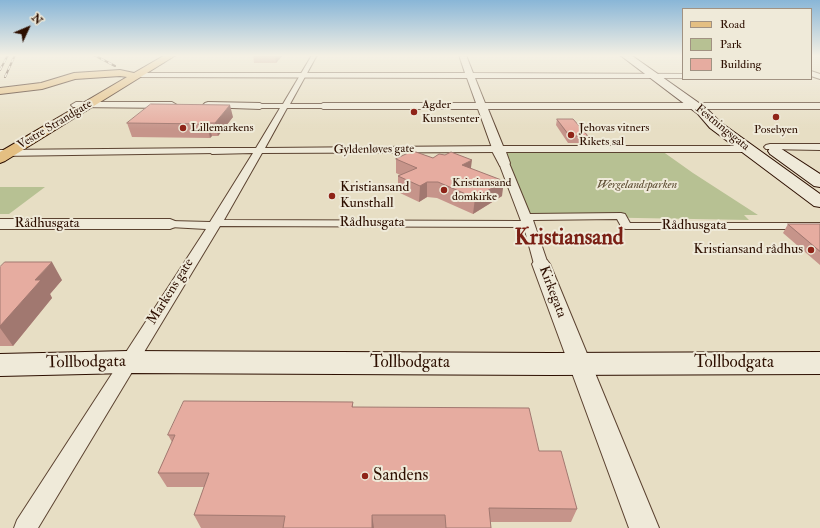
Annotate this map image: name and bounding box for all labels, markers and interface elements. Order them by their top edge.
north arrow [8,8,48,48]
legend [682,8,812,80]
text: N [29,11,45,27]
text: Road [720,17,745,32]
text: Park [720,37,742,52]
text: Building [720,57,761,72]
street label: Vestre Strandgate [15,97,95,153]
place label: Agder Kunstsenter [422,98,479,126]
street label: Festningsgata [692,102,752,154]
marker: Agder Kunstsenter [409,107,419,117]
marker: Posebyen [771,112,781,122]
place label: Lillemarkens [191,121,254,135]
place label: Jehovas vitners Rikets sal [579,121,649,149]
marker: Lillemarkens [178,123,188,133]
place label: Posebyen [754,123,798,137]
marker: Jehovas vitners Rikets sal [566,130,576,140]
street label: Gyldenløves gate [334,142,414,158]
place label: Kristiansand domkirke [452,176,511,204]
park label: Wergelandsparken [597,178,677,192]
place label: Kristiansand Kunsthall [340,180,409,212]
marker: Kristiansand domkirke [439,185,449,195]
marker: Kristiansand Kunsthall [327,191,337,201]
street label: Rådhusgata [340,215,404,231]
street label: Rådhusgata [15,216,79,232]
street label: Rådhusgata [662,218,726,234]
district label: Kristiansand [514,226,624,252]
place label: Kristiansand rådhus [694,242,803,258]
marker: Kristiansand rådhus [806,245,816,255]
street label: Markens gate [144,256,198,328]
street label: Kirkegata [534,264,570,320]
street label: Tollbodgata [46,352,126,374]
street label: Tollbodgata [370,353,450,373]
street label: Tollbodgata [694,353,774,373]
place label: Sandens [373,466,428,486]
marker: Sandens [360,471,370,481]

